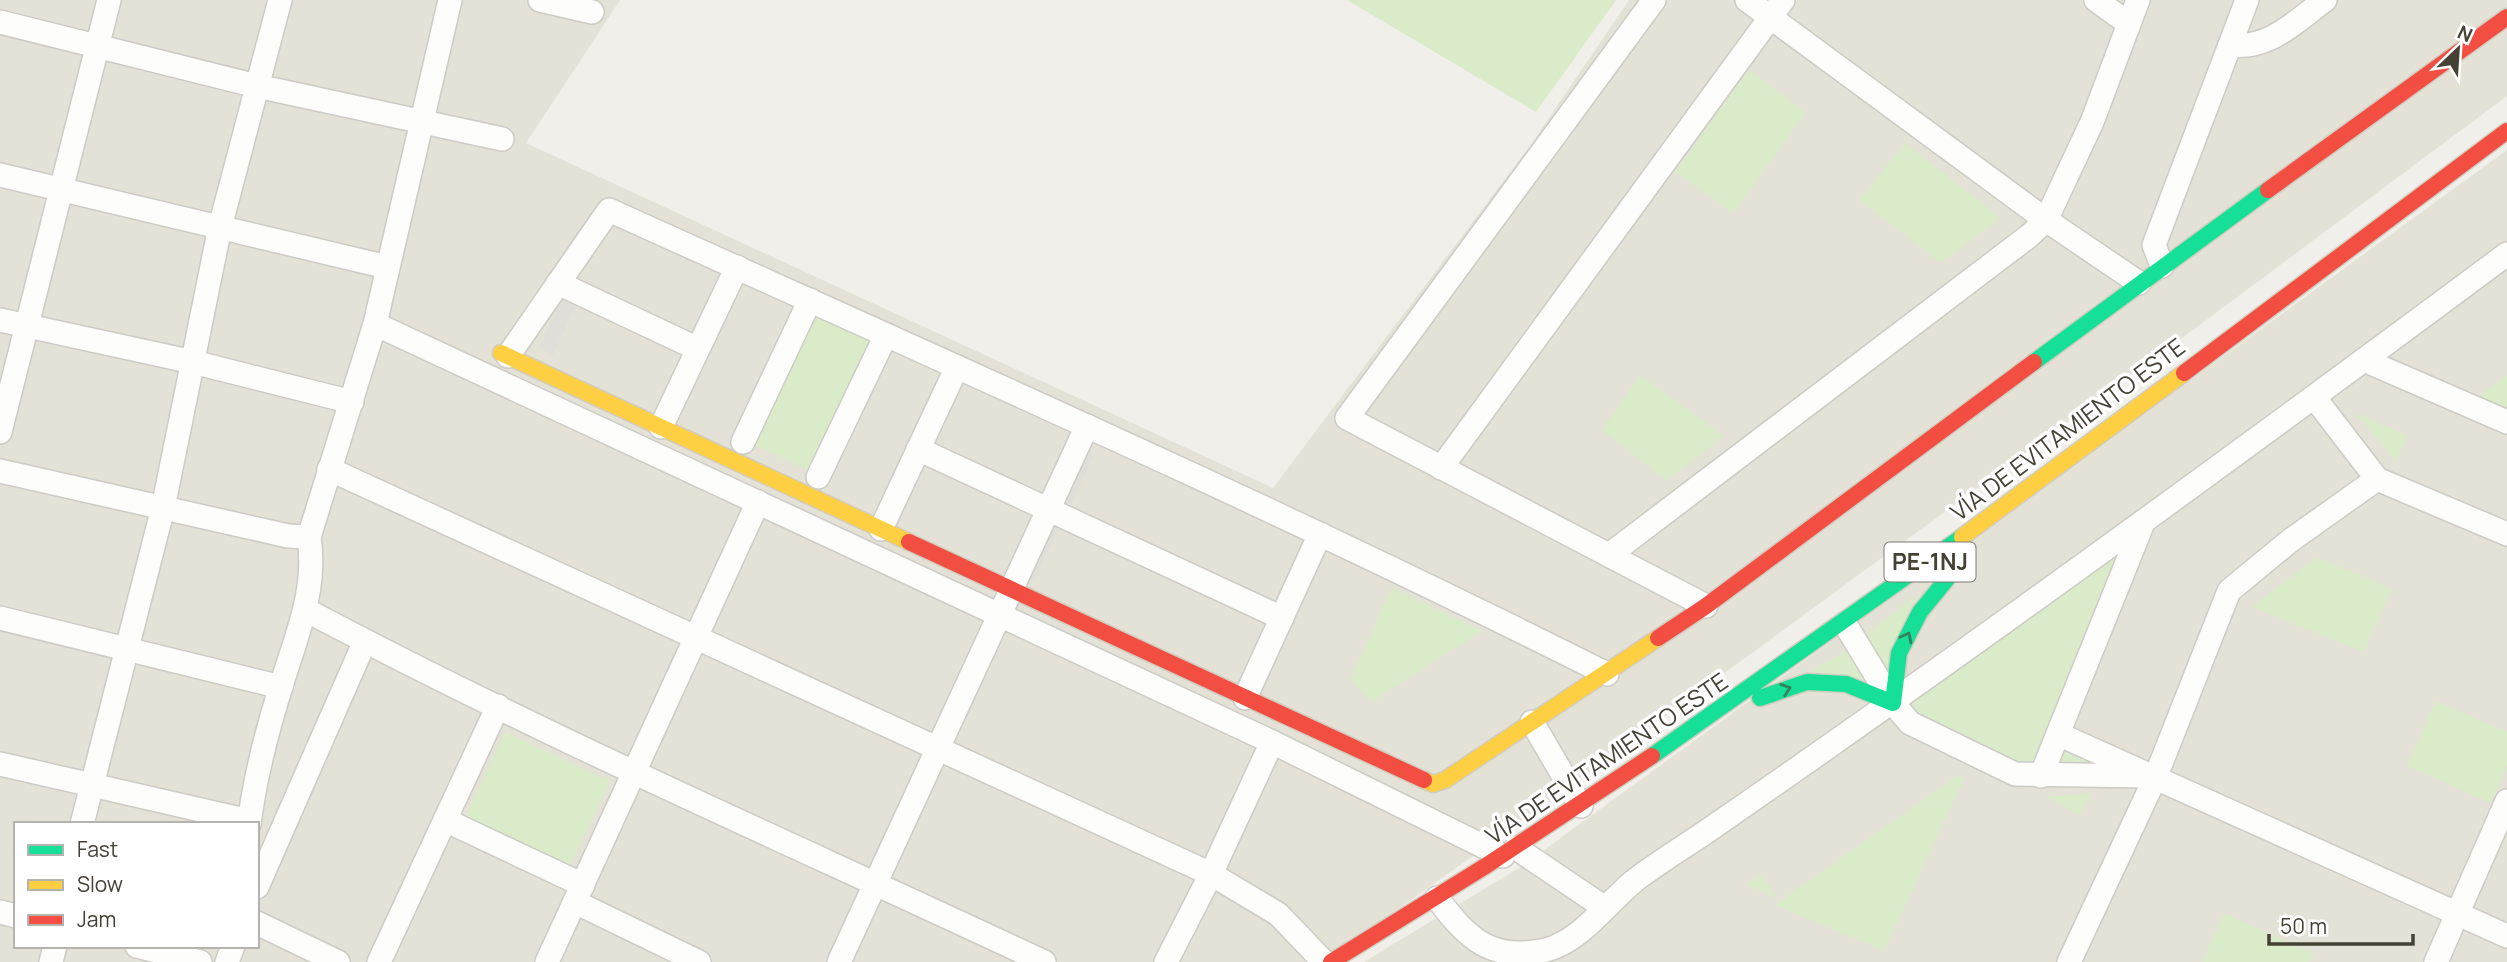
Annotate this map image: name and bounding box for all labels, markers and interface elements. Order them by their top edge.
north arrow [2423,14,2493,84]
text: N [2454,19,2477,48]
street label: VÍA DE EVITAMIENTO ESTE [1943,330,2191,528]
road number: PE-1NJ [1884,542,1976,582]
one-way arrow [1899,632,1913,644]
street label: VÍA DE EVITAMIENTO ESTE [1479,664,1734,851]
one-way arrow [1780,683,1792,697]
legend [14,822,259,948]
text: Fast [77,835,118,863]
text: Slow [77,870,123,898]
scale bar [2269,902,2412,946]
text: Jam [77,905,116,933]
text: 50 m [2280,912,2327,940]

